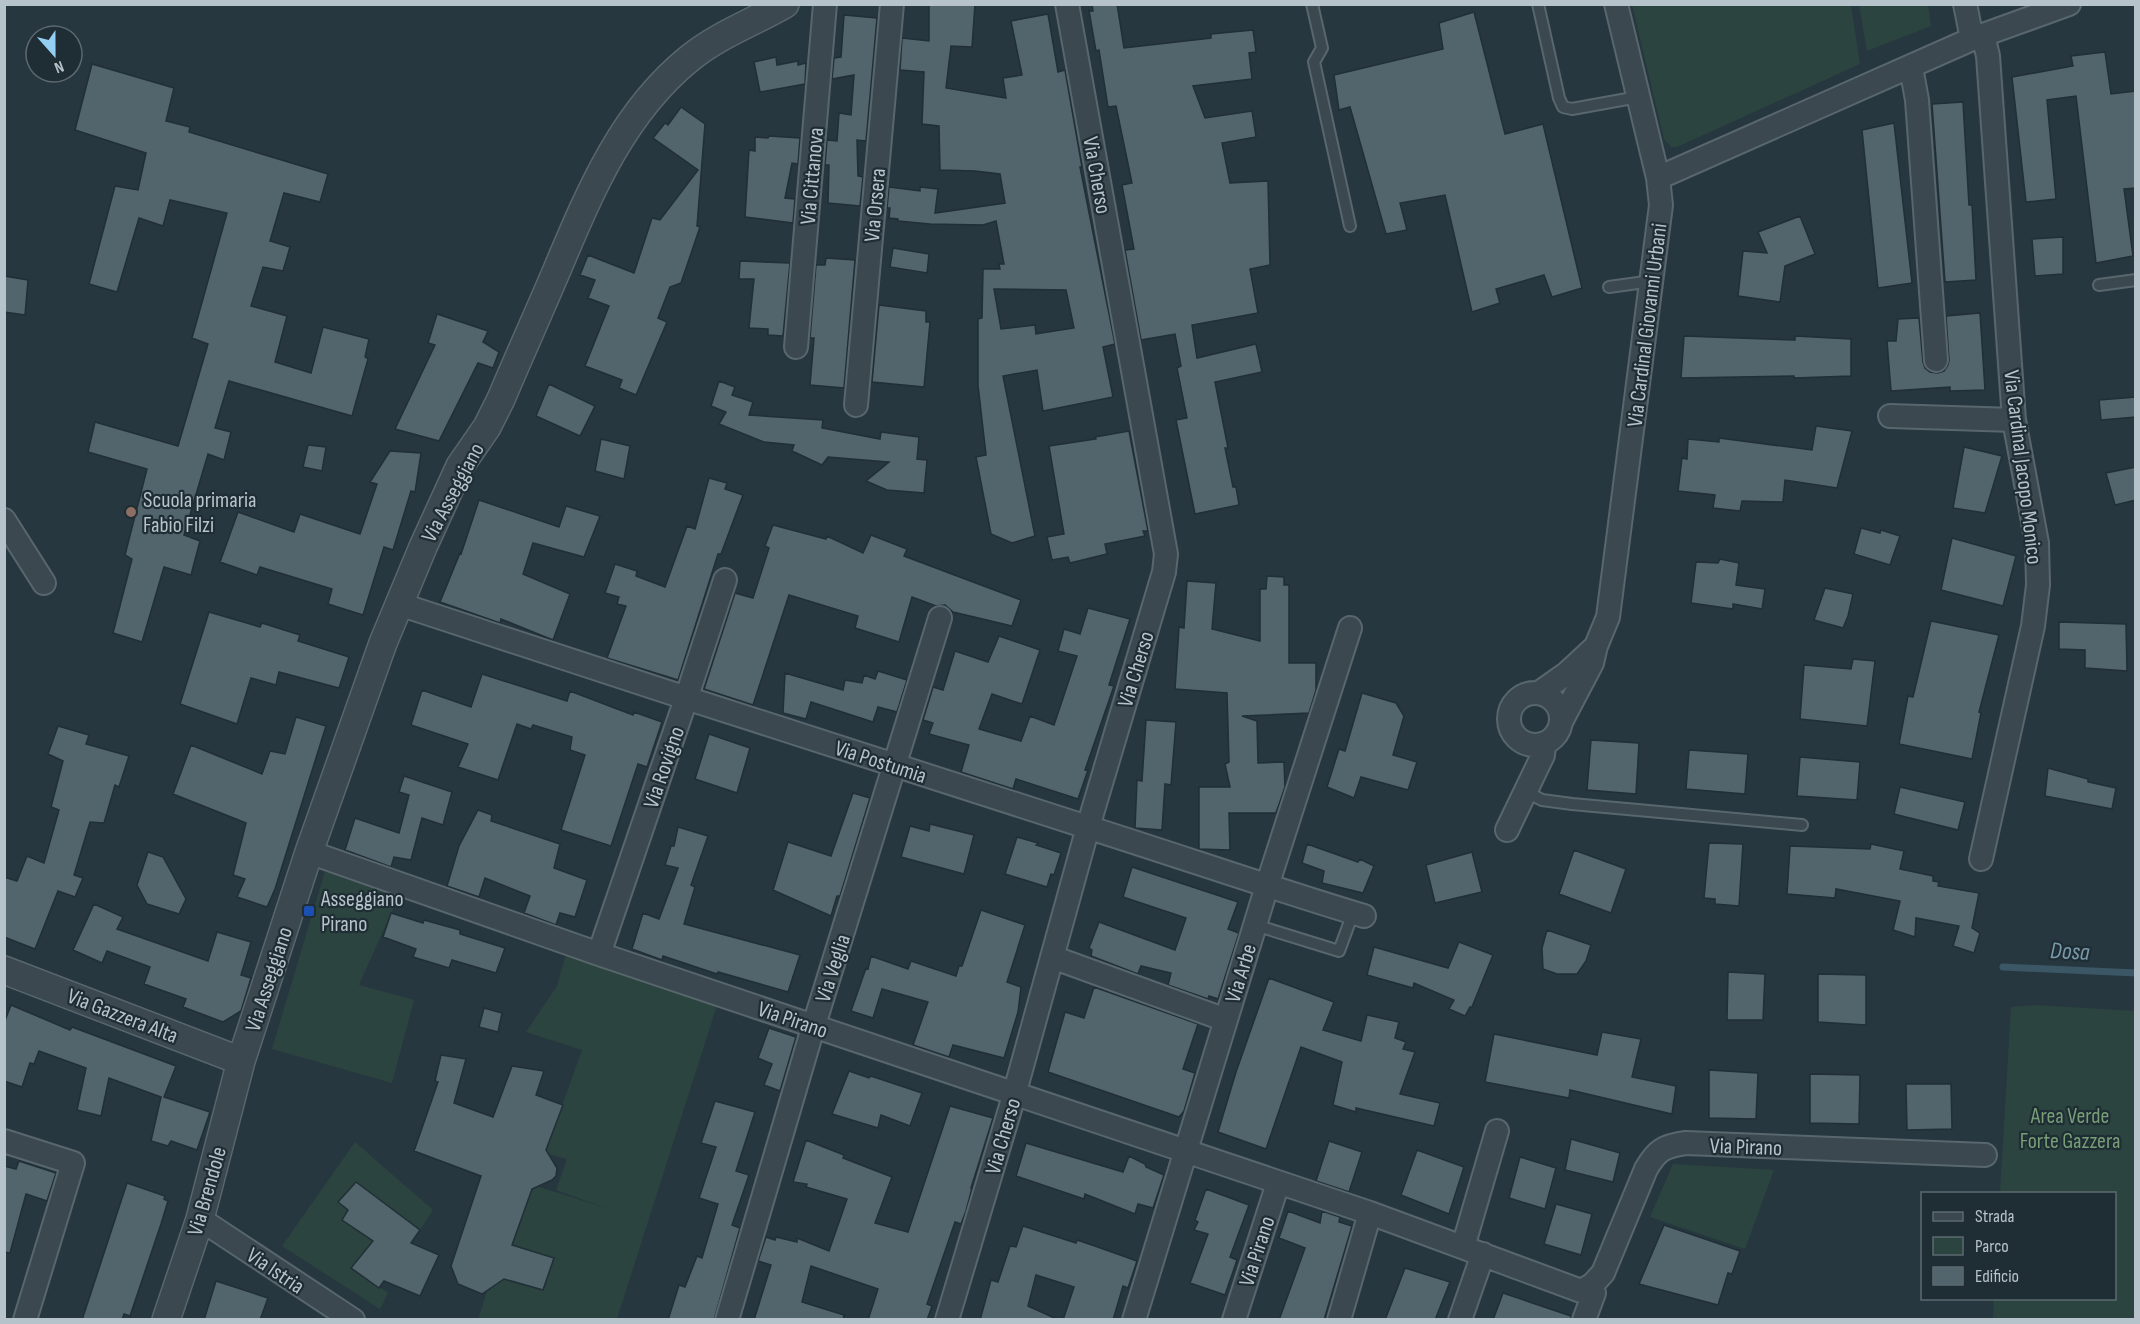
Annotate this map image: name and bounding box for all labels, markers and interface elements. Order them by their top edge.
north arrow [24,24,84,84]
text: N [51,56,66,77]
street label: Via Cittanova [795,126,830,226]
street label: Via Cherso [1076,135,1117,216]
street label: Via Orsera [859,167,892,243]
street label: Via Cardinal Giovanni Urbani [1622,222,1673,429]
street label: Via Cardinal Jacopo Monico [1997,368,2048,566]
street label: Via Asseggiano [416,438,491,547]
place label: Scuola primaria Fabio Filzi [143,487,257,539]
marker: Scuola primaria Fabio Filzi [124,505,138,519]
street label: Via Cherso [1112,628,1161,711]
street label: Via Rovigno [638,723,691,812]
street label: Via Postumia [831,735,930,790]
place label: Asseggiano Pirano [320,886,404,938]
marker: Asseggiano Pirano [302,904,316,918]
street label: Via Asseggiano [240,924,299,1035]
street label: Via Veglia [810,931,857,1006]
water label: Dosa [2050,936,2091,967]
street label: Via Arbe [1220,941,1263,1006]
street label: Via Gazzera Alta [63,983,182,1050]
street label: Via Pirano [754,996,831,1045]
street label: Via Cherso [980,1095,1027,1178]
park label: Area Verde Forte Gazzera [2020,1103,2120,1155]
street label: Via Pirano [1709,1133,1783,1162]
street label: Via Brendole [182,1144,233,1239]
legend [1921,1192,2116,1300]
text: Strada [1975,1206,2015,1227]
street label: Via Pirano [1233,1213,1281,1290]
text: Parco [1975,1236,2009,1257]
street label: Via Istria [241,1242,309,1300]
text: Edificio [1975,1266,2019,1287]

